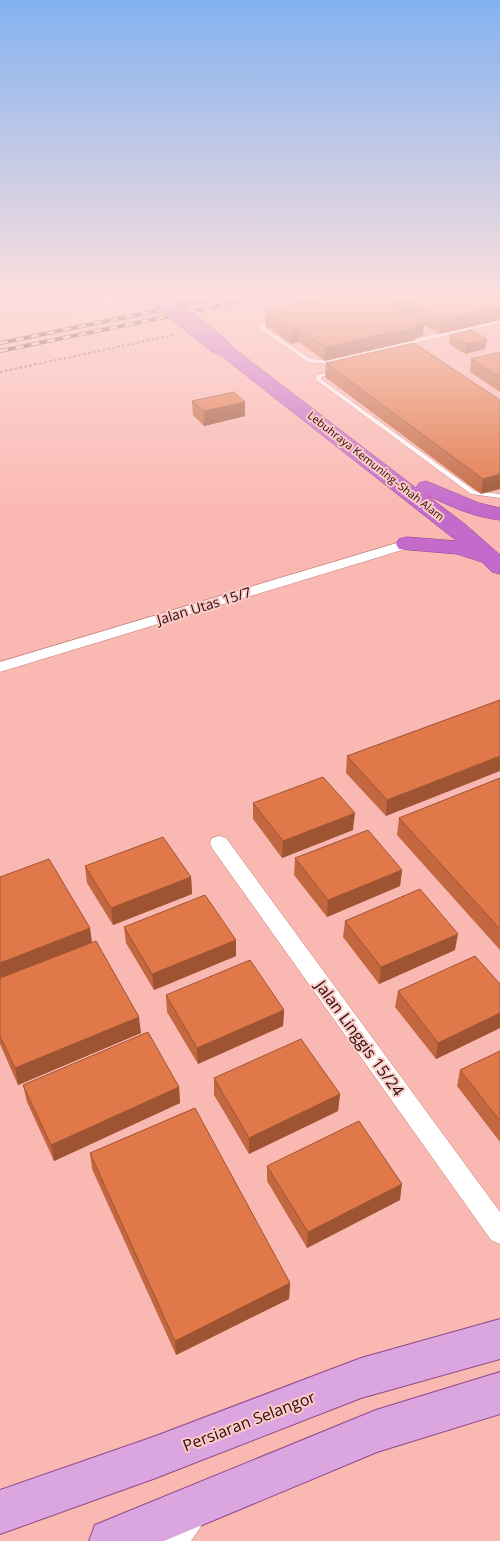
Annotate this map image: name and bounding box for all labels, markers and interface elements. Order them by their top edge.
street label: Lebuhraya Kemuning–Shah Alam [305,408,448,524]
street label: Jalan Utas 15/7 [153,582,253,629]
street label: Jalan Linggis 15/24 [309,974,409,1100]
street label: Persiaran Selangor [179,1385,319,1456]

